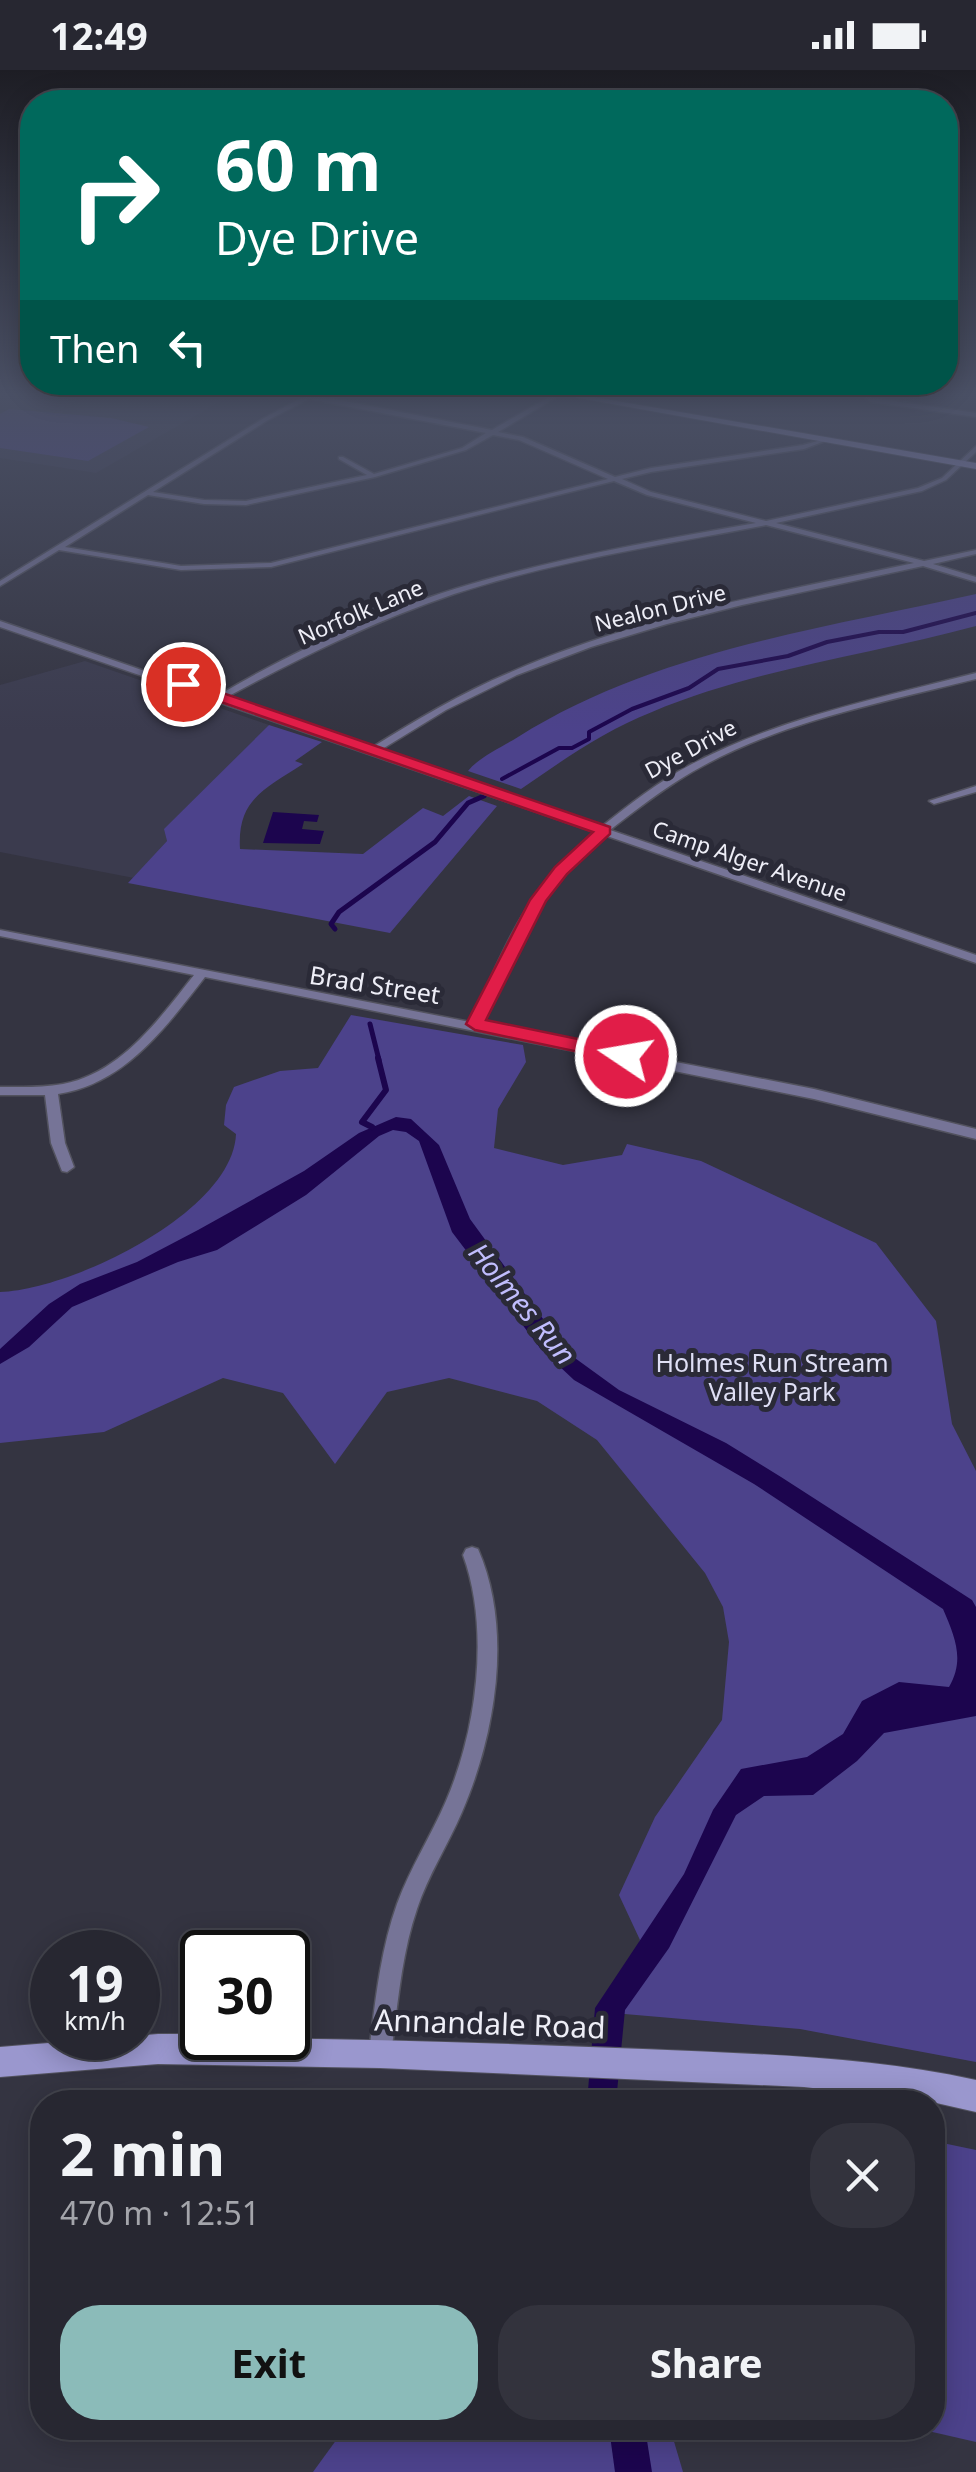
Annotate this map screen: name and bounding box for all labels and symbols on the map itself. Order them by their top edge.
street label: Norfolk Lane [293,571,427,651]
street label: Nealon Drive [591,576,729,638]
pin [141,642,226,727]
street label: Dye Drive [639,711,741,785]
street label: Camp Alger Avenue [649,813,851,907]
street label: Brad Street [307,957,443,1011]
position arrow [574,1004,678,1108]
water label: Holmes Run [461,1234,585,1372]
park label: Holmes Run Stream Valley Park [655,1345,889,1408]
speed limit sign: 30 [180,1930,310,2060]
street label: Annandale Road [374,1998,606,2048]

